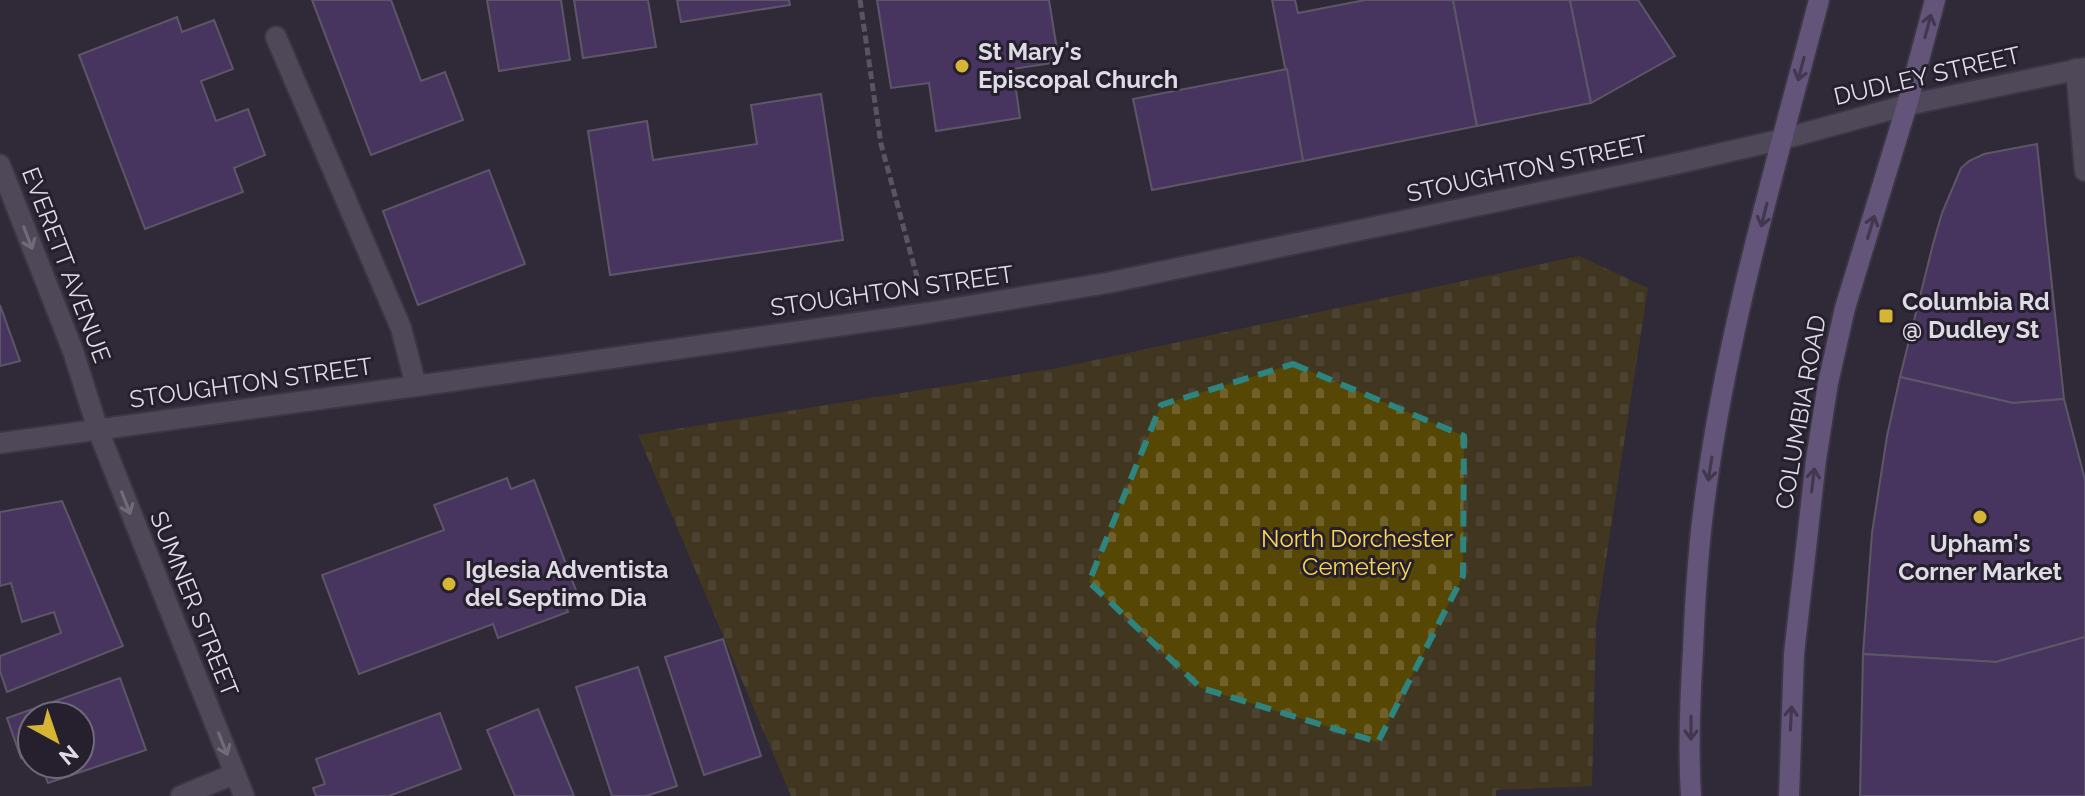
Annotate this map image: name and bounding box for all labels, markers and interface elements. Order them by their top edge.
one-way arrow [1922,13,1937,39]
place label: St Mary's Episcopal Church [978,37,1178,94]
street label: DUDLEY STREET [1831,40,2023,111]
one-way arrow [1792,56,1807,82]
marker: St Mary's Episcopal Church [953,57,971,75]
street label: STOUGHTON STREET [1404,129,1650,208]
street label: EVERETT AVENUE [16,163,117,367]
one-way arrow [1755,201,1770,227]
one-way arrow [1864,214,1879,240]
one-way arrow [22,225,37,250]
street label: STOUGHTON STREET [769,259,1016,322]
place label: Columbia Rd @ Dudley St [1902,287,2050,344]
marker: Columbia Rd @ Dudley St [1877,307,1895,325]
street label: COLUMBIA ROAD [1769,313,1832,511]
street label: STOUGHTON STREET [128,351,375,414]
one-way arrow [1701,456,1716,481]
one-way arrow [1806,467,1821,494]
one-way arrow [120,490,134,515]
street label: SUMNER STREET [144,507,245,701]
marker: Upham's Corner Market [1971,508,1989,526]
park label: North Dorchester Cemetery [1261,524,1453,581]
place label: Upham's Corner Market [1898,529,2062,586]
place label: Iglesia Adventista del Septimo Dia [465,555,669,612]
marker: Iglesia Adventista del Septimo Dia [440,575,458,593]
north arrow [16,700,96,780]
one-way arrow [1784,705,1799,732]
one-way arrow [1683,714,1699,741]
one-way arrow [216,731,231,756]
text: N [54,740,84,771]

